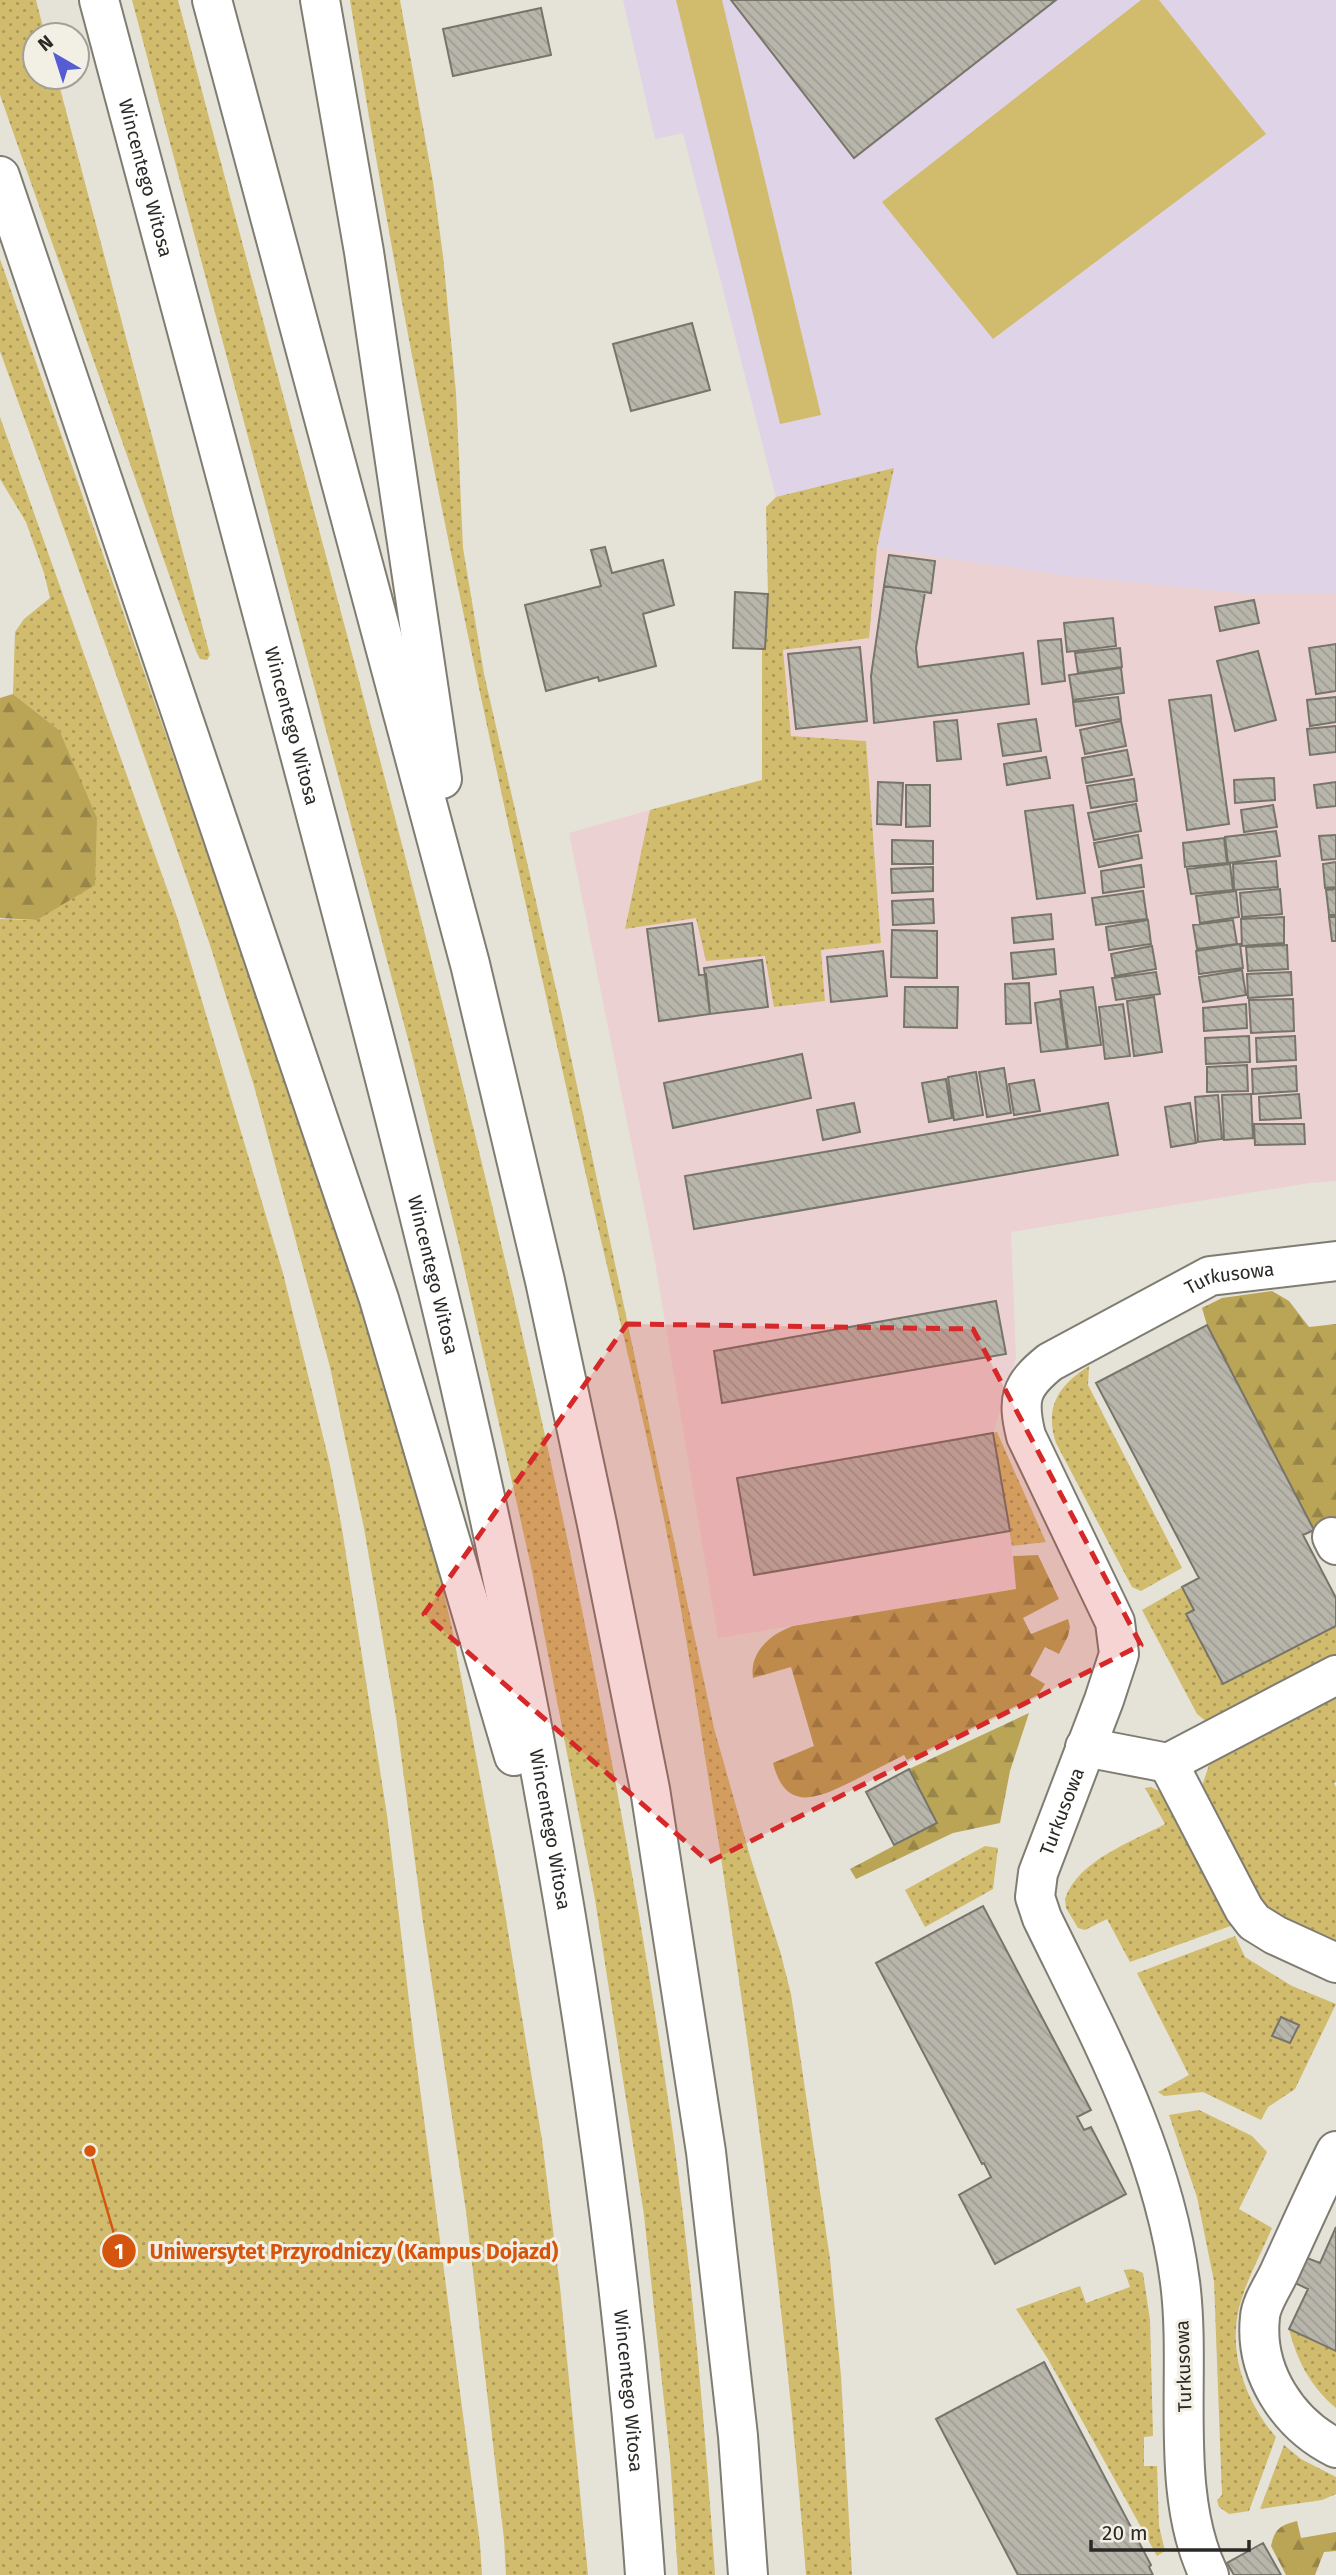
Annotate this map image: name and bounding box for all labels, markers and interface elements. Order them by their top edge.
north arrow [21,21,91,91]
text: N [33,30,58,56]
street label: Wincentego Witosa [114,96,178,260]
street label: Wincentego Witosa [260,644,324,807]
street label: Wincentego Witosa [403,1193,463,1357]
street label: Turkusowa [1181,1257,1275,1300]
street label: Wincentego Witosa [525,1747,576,1912]
street label: Turkusowa [1035,1765,1089,1859]
callout: Uniwersytet Przyrodniczy (Kampus Dojazd) [101,2230,572,2272]
text: 1 [114,2239,124,2265]
text: Uniwersytet Przyrodniczy (Kampus Dojazd) [150,2239,558,2265]
street label: Wincentego Witosa [609,2309,648,2473]
street label: Turkusowa [1170,2320,1197,2412]
scale bar [1091,2508,1248,2552]
text: 20 m [1102,2520,1148,2546]

